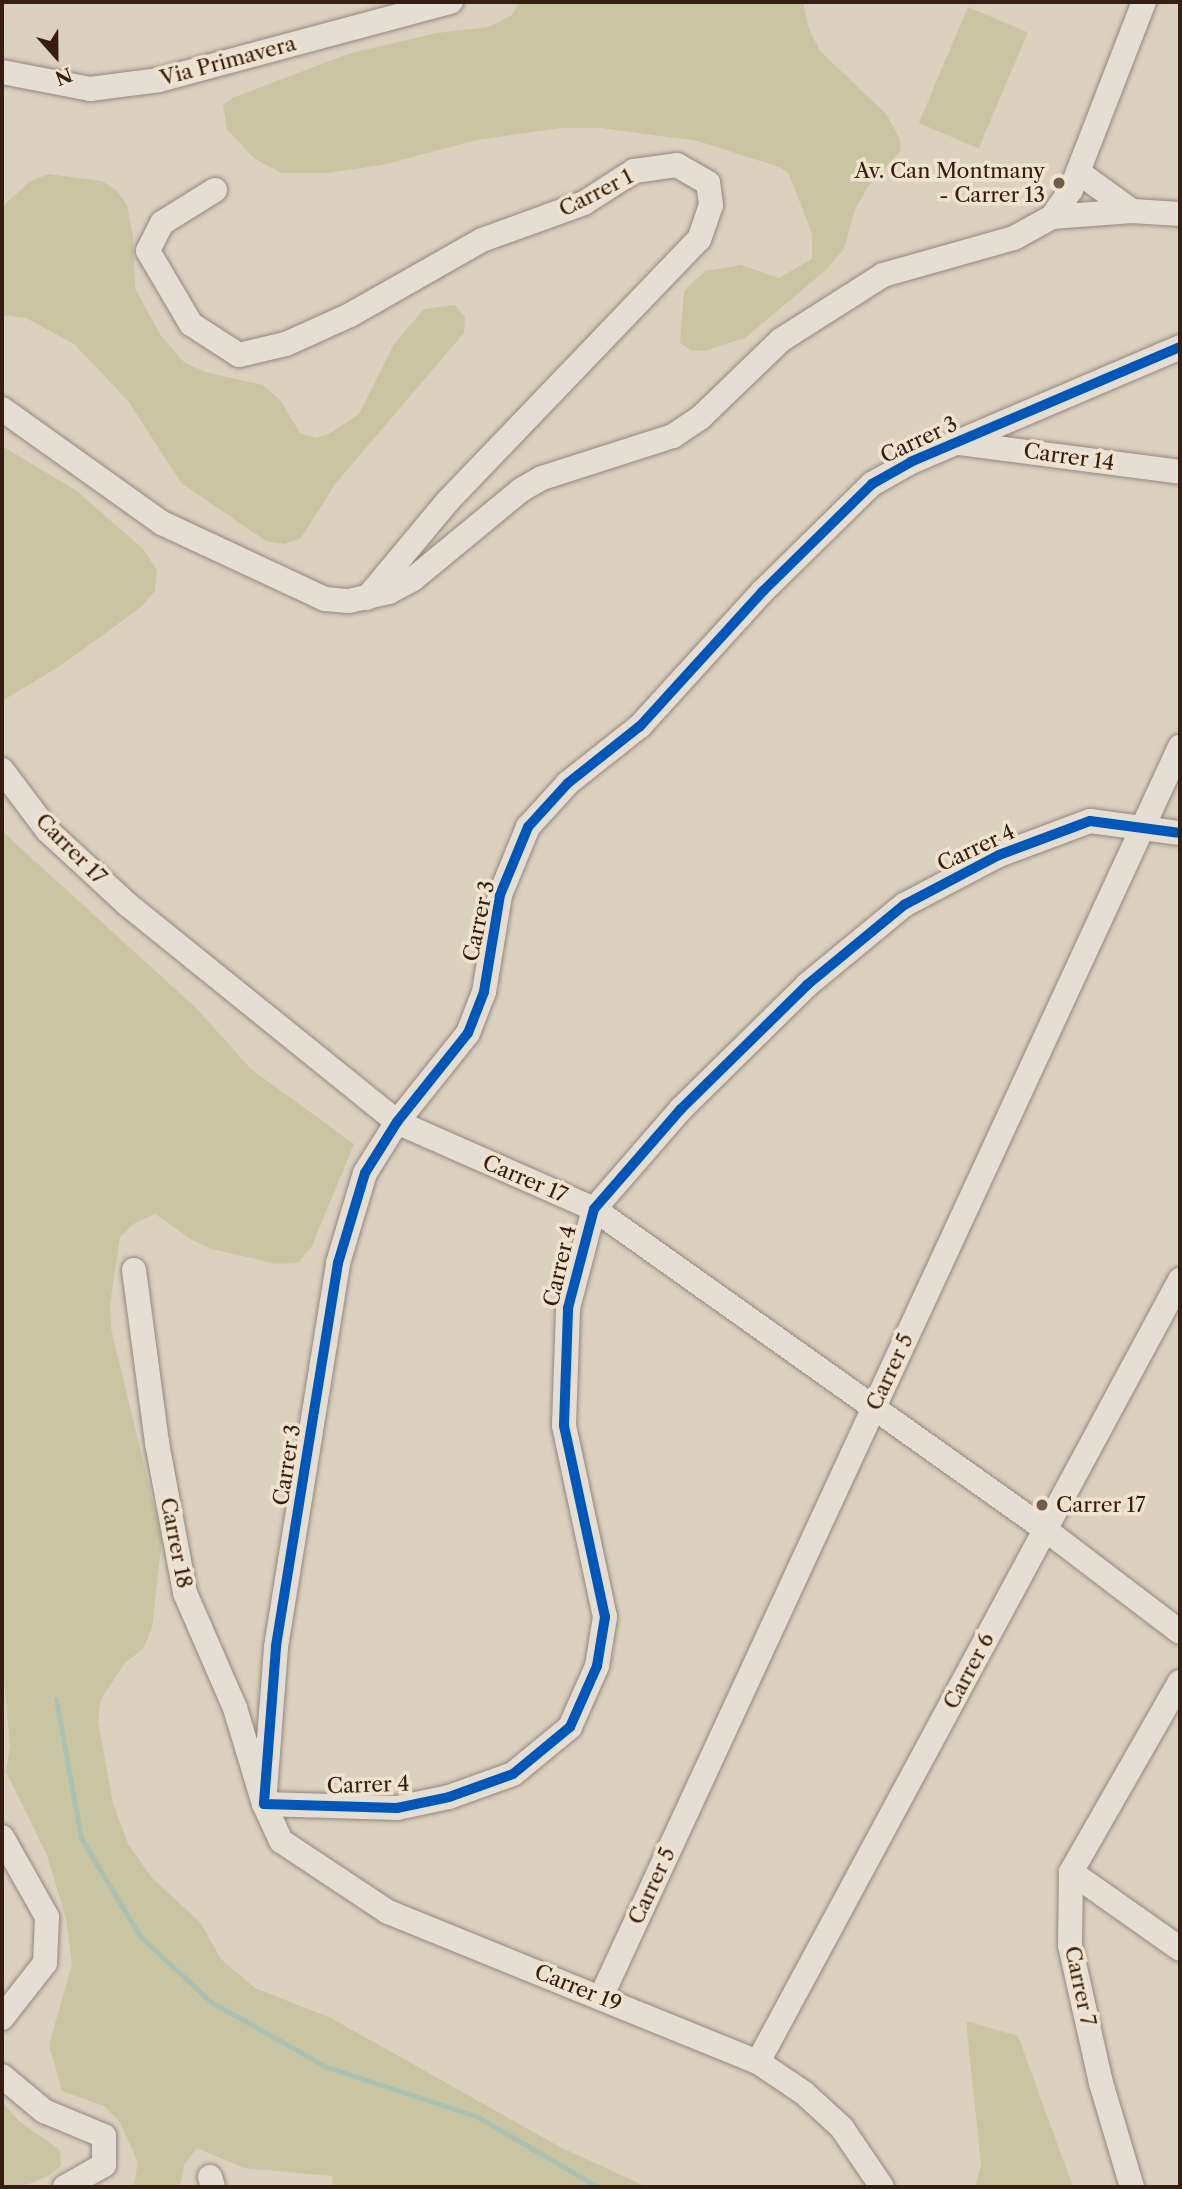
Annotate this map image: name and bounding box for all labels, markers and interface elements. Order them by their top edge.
north arrow [21,21,91,91]
street label: Via Primavera [157,31,299,91]
text: N [52,62,76,90]
place label: Av. Can Montmany - Carrer 13 [854,158,1045,208]
street label: Carrer 1 [555,164,637,222]
marker: Av. Can Montmany - Carrer 13 [1051,175,1067,191]
street label: Carrer 3 [876,411,962,469]
street label: Carrer 14 [1022,438,1116,476]
street label: Carrer 17 [30,808,112,890]
street label: Carrer 4 [933,819,1019,877]
street label: Carrer 3 [458,878,500,964]
street label: Carrer 17 [479,1150,571,1208]
street label: Carrer 4 [538,1223,582,1309]
street label: Carrer 5 [861,1329,919,1415]
street label: Carrer 3 [268,1422,306,1508]
place label: Carrer 17 [1056,1492,1146,1518]
street label: Carrer 18 [155,1495,197,1591]
marker: Carrer 17 [1034,1497,1050,1513]
street label: Carrer 6 [938,1628,1000,1714]
street label: Carrer 4 [326,1771,410,1799]
street label: Carrer 5 [623,1843,681,1929]
street label: Carrer 7 [1059,1944,1101,2028]
street label: Carrer 19 [531,1959,625,2017]

